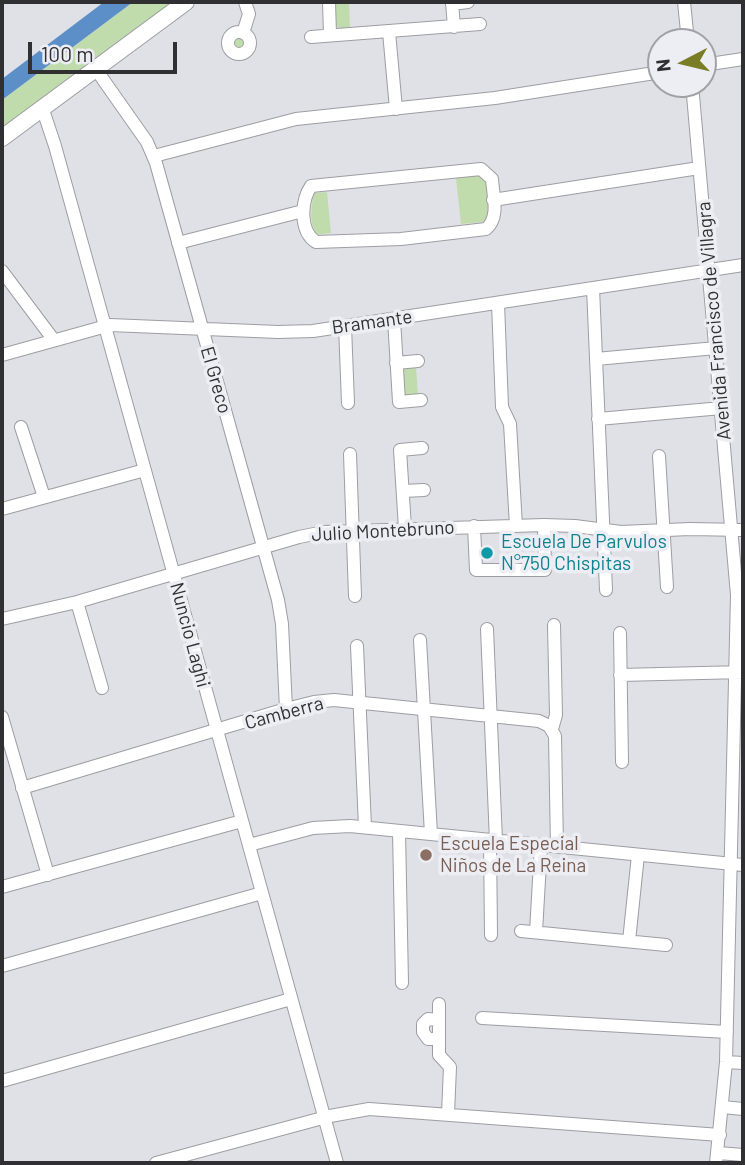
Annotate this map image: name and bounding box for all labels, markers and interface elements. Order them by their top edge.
scale bar [32,28,180,72]
north arrow [647,28,717,98]
text: 100 m [41,41,94,66]
text: N [650,58,675,73]
street label: Avenida Francisco de Villagra [692,201,736,441]
street label: Bramante [330,305,414,339]
street label: El Greco [196,344,236,416]
street label: Julio Montebruno [311,516,455,546]
place label: Escuela De Parvulos N°750 Chispitas [501,531,667,575]
marker: Escuela De Parvulos N°750 Chispitas [479,545,495,561]
street label: Nuncio Laghi [165,580,215,690]
street label: Camberra [242,692,326,734]
place label: Escuela Especial Niños de La Reina [440,833,586,877]
marker: Escuela Especial Niños de La Reina [418,847,434,863]

